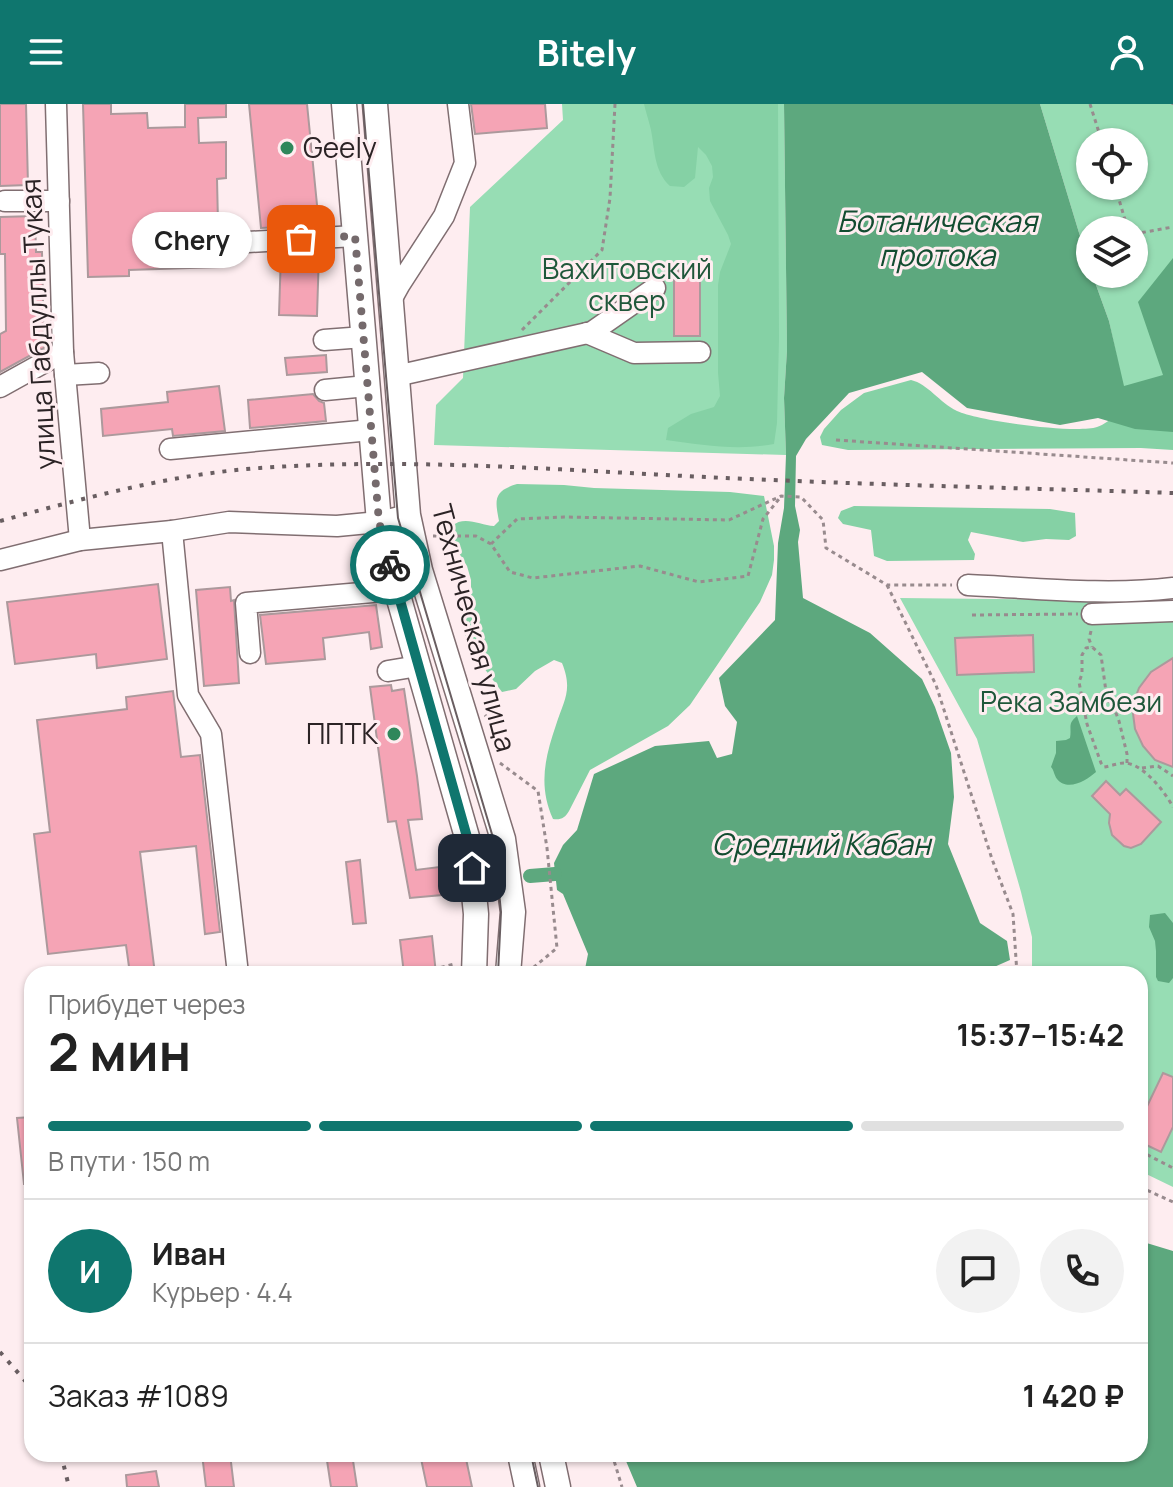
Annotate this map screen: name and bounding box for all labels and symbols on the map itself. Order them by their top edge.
place label: Geely [303,128,377,166]
marker: Geely [278,139,296,157]
street label: улица Габдуллы Тукая [10,178,64,471]
water label: Ботаническая протока [837,200,1039,275]
pin [267,205,335,273]
callout: Chery [133,211,253,267]
park label: Вахитовский сквер [542,249,712,319]
street label: Техническая улица [424,500,526,756]
courier [350,525,430,605]
park label: Река Замбези [980,682,1162,720]
place label: ППТК [306,714,378,752]
marker: ППТК [385,725,403,743]
water label: Средний Кабан [712,823,933,864]
pin [438,834,506,902]

